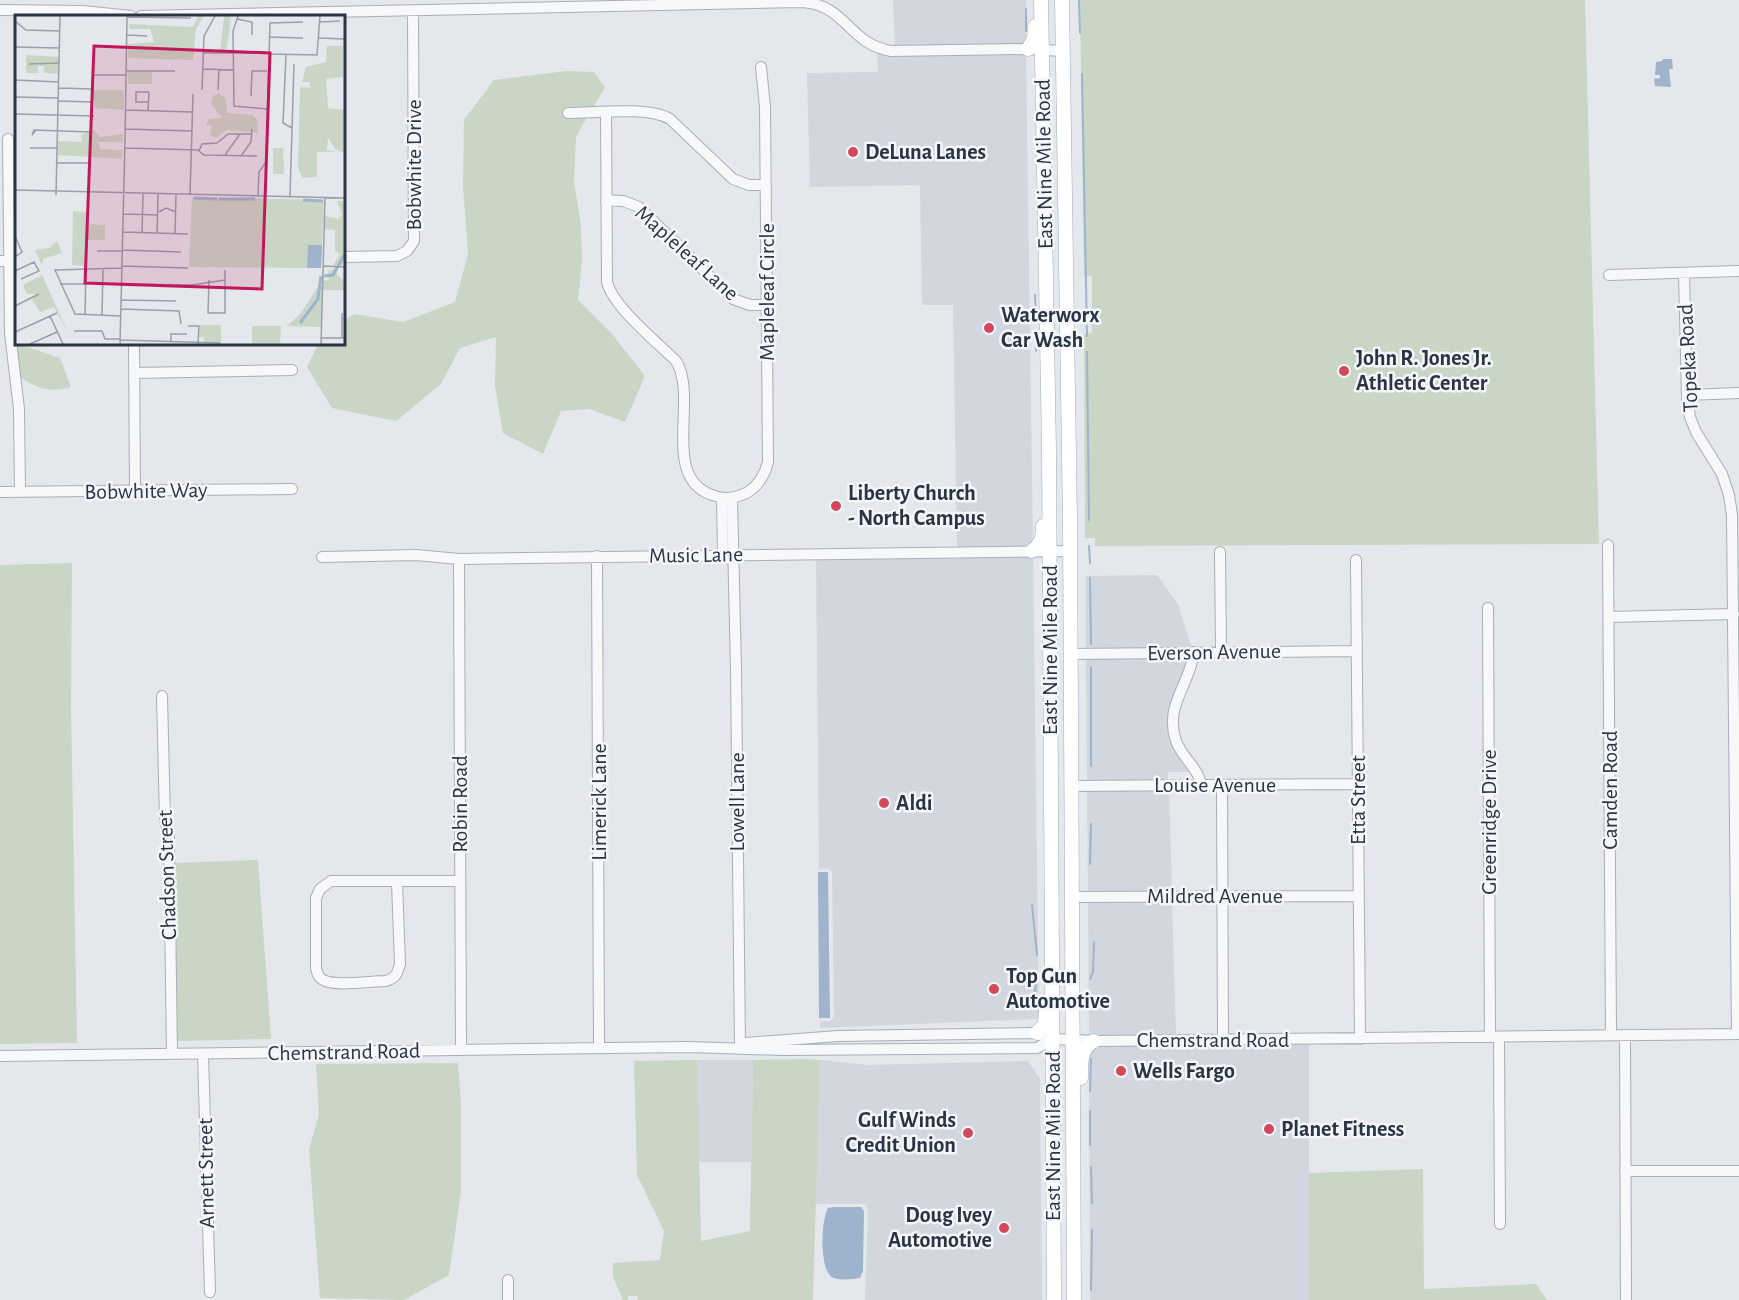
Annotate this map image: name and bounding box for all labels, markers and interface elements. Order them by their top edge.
inset map [15,15,345,345]
street label: East Nine Mile Road [1032,79,1056,249]
street label: Bobwhite Drive [403,99,425,231]
place label: DeLuna Lanes [865,141,986,163]
marker: DeLuna Lanes [846,145,860,159]
street label: Mapleleaf Lane [631,201,743,305]
street label: Mapleleaf Circle [756,223,778,361]
street label: Topeka Road [1674,303,1702,413]
place label: Waterworx Car Wash [1001,304,1099,351]
marker: Waterworx Car Wash [982,321,996,335]
place label: John R. Jones Jr. Athletic Center [1356,347,1492,394]
marker: John R. Jones Jr. Athletic Center [1337,364,1351,378]
street label: Bobwhite Way [84,479,208,503]
place label: Liberty Church - North Campus [848,482,985,529]
marker: Liberty Church - North Campus [829,499,843,513]
street label: Music Lane [649,543,743,567]
street label: East Nine Mile Road [1039,565,1061,735]
street label: Everson Avenue [1147,640,1281,664]
street label: Camden Road [1599,730,1621,850]
street label: Limerick Lane [588,743,610,861]
street label: Greenridge Drive [1478,749,1500,895]
street label: Lowell Lane [726,752,748,852]
street label: Robin Road [449,755,471,853]
street label: Etta Street [1347,755,1369,845]
street label: Louise Avenue [1154,774,1276,796]
place label: Aldi [896,792,933,814]
marker: Aldi [877,796,891,810]
street label: Chadson Street [154,810,180,940]
street label: Mildred Avenue [1147,885,1283,907]
place label: Top Gun Automotive [1006,965,1110,1012]
marker: Top Gun Automotive [987,982,1001,996]
street label: Chemstrand Road [1137,1029,1289,1051]
street label: Chemstrand Road [267,1040,421,1064]
street label: East Nine Mile Road [1042,1051,1064,1221]
place label: Wells Fargo [1133,1060,1235,1082]
marker: Wells Fargo [1114,1064,1128,1078]
place label: Gulf Winds Credit Union [845,1109,956,1156]
street label: Arnett Street [194,1118,218,1228]
place label: Planet Fitness [1281,1118,1404,1140]
marker: Planet Fitness [1262,1122,1276,1136]
marker: Gulf Winds Credit Union [961,1126,975,1140]
place label: Doug Ivey Automotive [888,1204,992,1251]
marker: Doug Ivey Automotive [997,1221,1011,1235]

